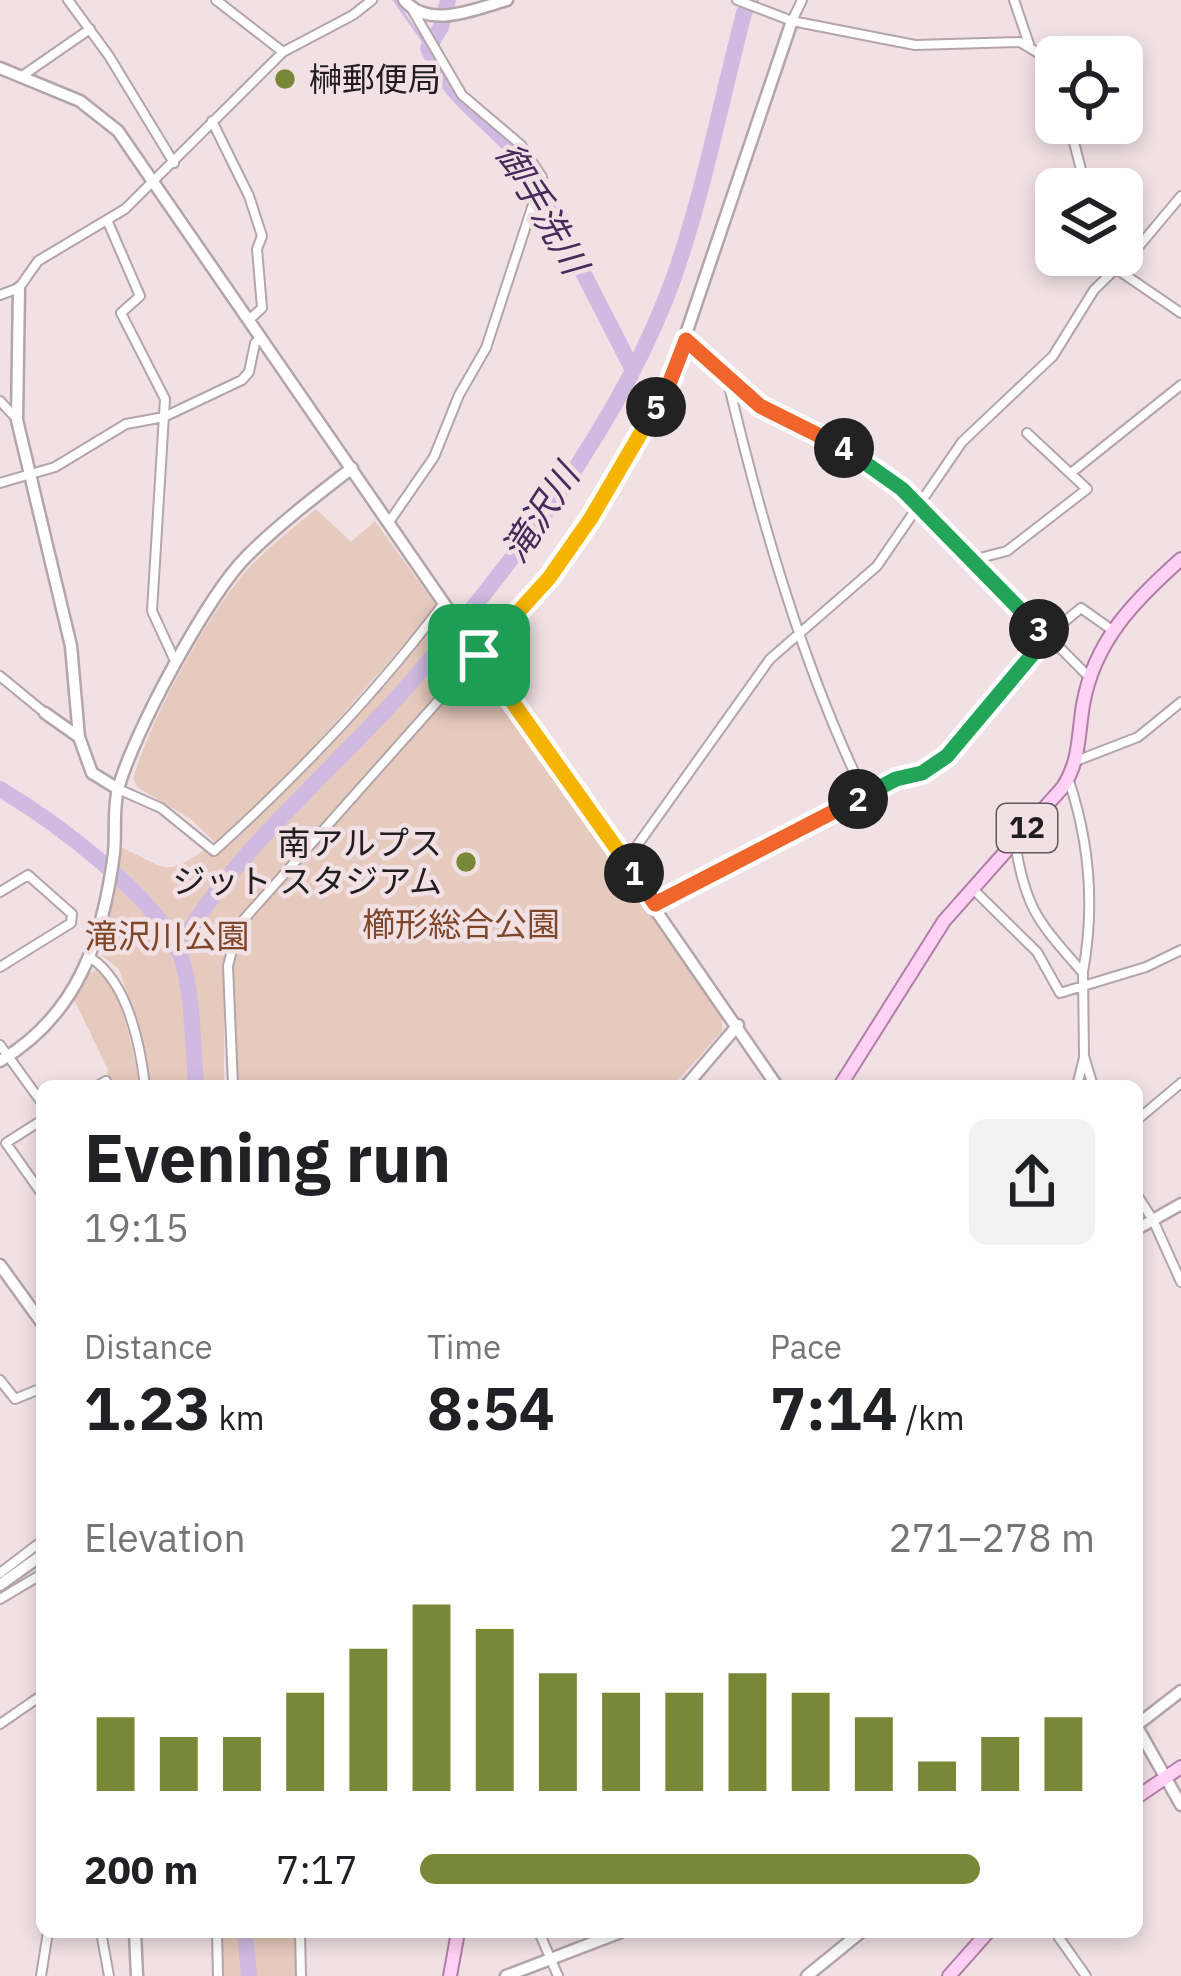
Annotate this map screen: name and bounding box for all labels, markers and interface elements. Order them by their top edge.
map controls [1035,36,1143,276]
button: locate [1035,36,1143,144]
place label: 榊郵便局 [309,57,441,100]
marker: 榊郵便局 [272,66,298,92]
water label: 御手洗川 [486,134,601,285]
button: layers [1035,168,1143,276]
pin: 5 [626,377,686,437]
text: 5 [646,385,666,428]
pin: 4 [814,418,874,478]
text: 4 [834,426,854,469]
water label: 滝沢川 [490,451,591,571]
pin: 3 [1009,599,1069,659]
pin [428,604,530,706]
text: 3 [1029,607,1049,650]
icon: arrive [446,622,512,688]
pin: 2 [828,769,888,829]
text: 2 [848,777,868,820]
road number: 12 [997,804,1057,852]
place label: 南アルプス ジット スタジアム [173,821,442,902]
pin: 1 [604,843,664,903]
marker: 南アルプス ジット スタジアム [453,849,479,875]
text: 1 [624,851,644,894]
park label: 櫛形総合公園 [362,902,560,945]
park label: 滝沢川公園 [85,914,250,957]
text: Evening run [84,1114,451,1200]
button: share [969,1119,1095,1245]
text: 19:15 [84,1202,189,1253]
text: Distance [84,1325,213,1368]
text: Time [427,1325,501,1368]
text: Pace [770,1325,842,1368]
text: 1.23 [84,1368,211,1447]
text: 8:54 [427,1368,555,1447]
text: 7:14 [770,1368,898,1447]
text: km [211,1396,265,1439]
text: /km [898,1396,964,1439]
text: Elevation [84,1512,246,1563]
text: 271–278 m [888,1512,1095,1563]
text: 200 m [84,1844,198,1895]
text: 7:17 [276,1844,358,1895]

